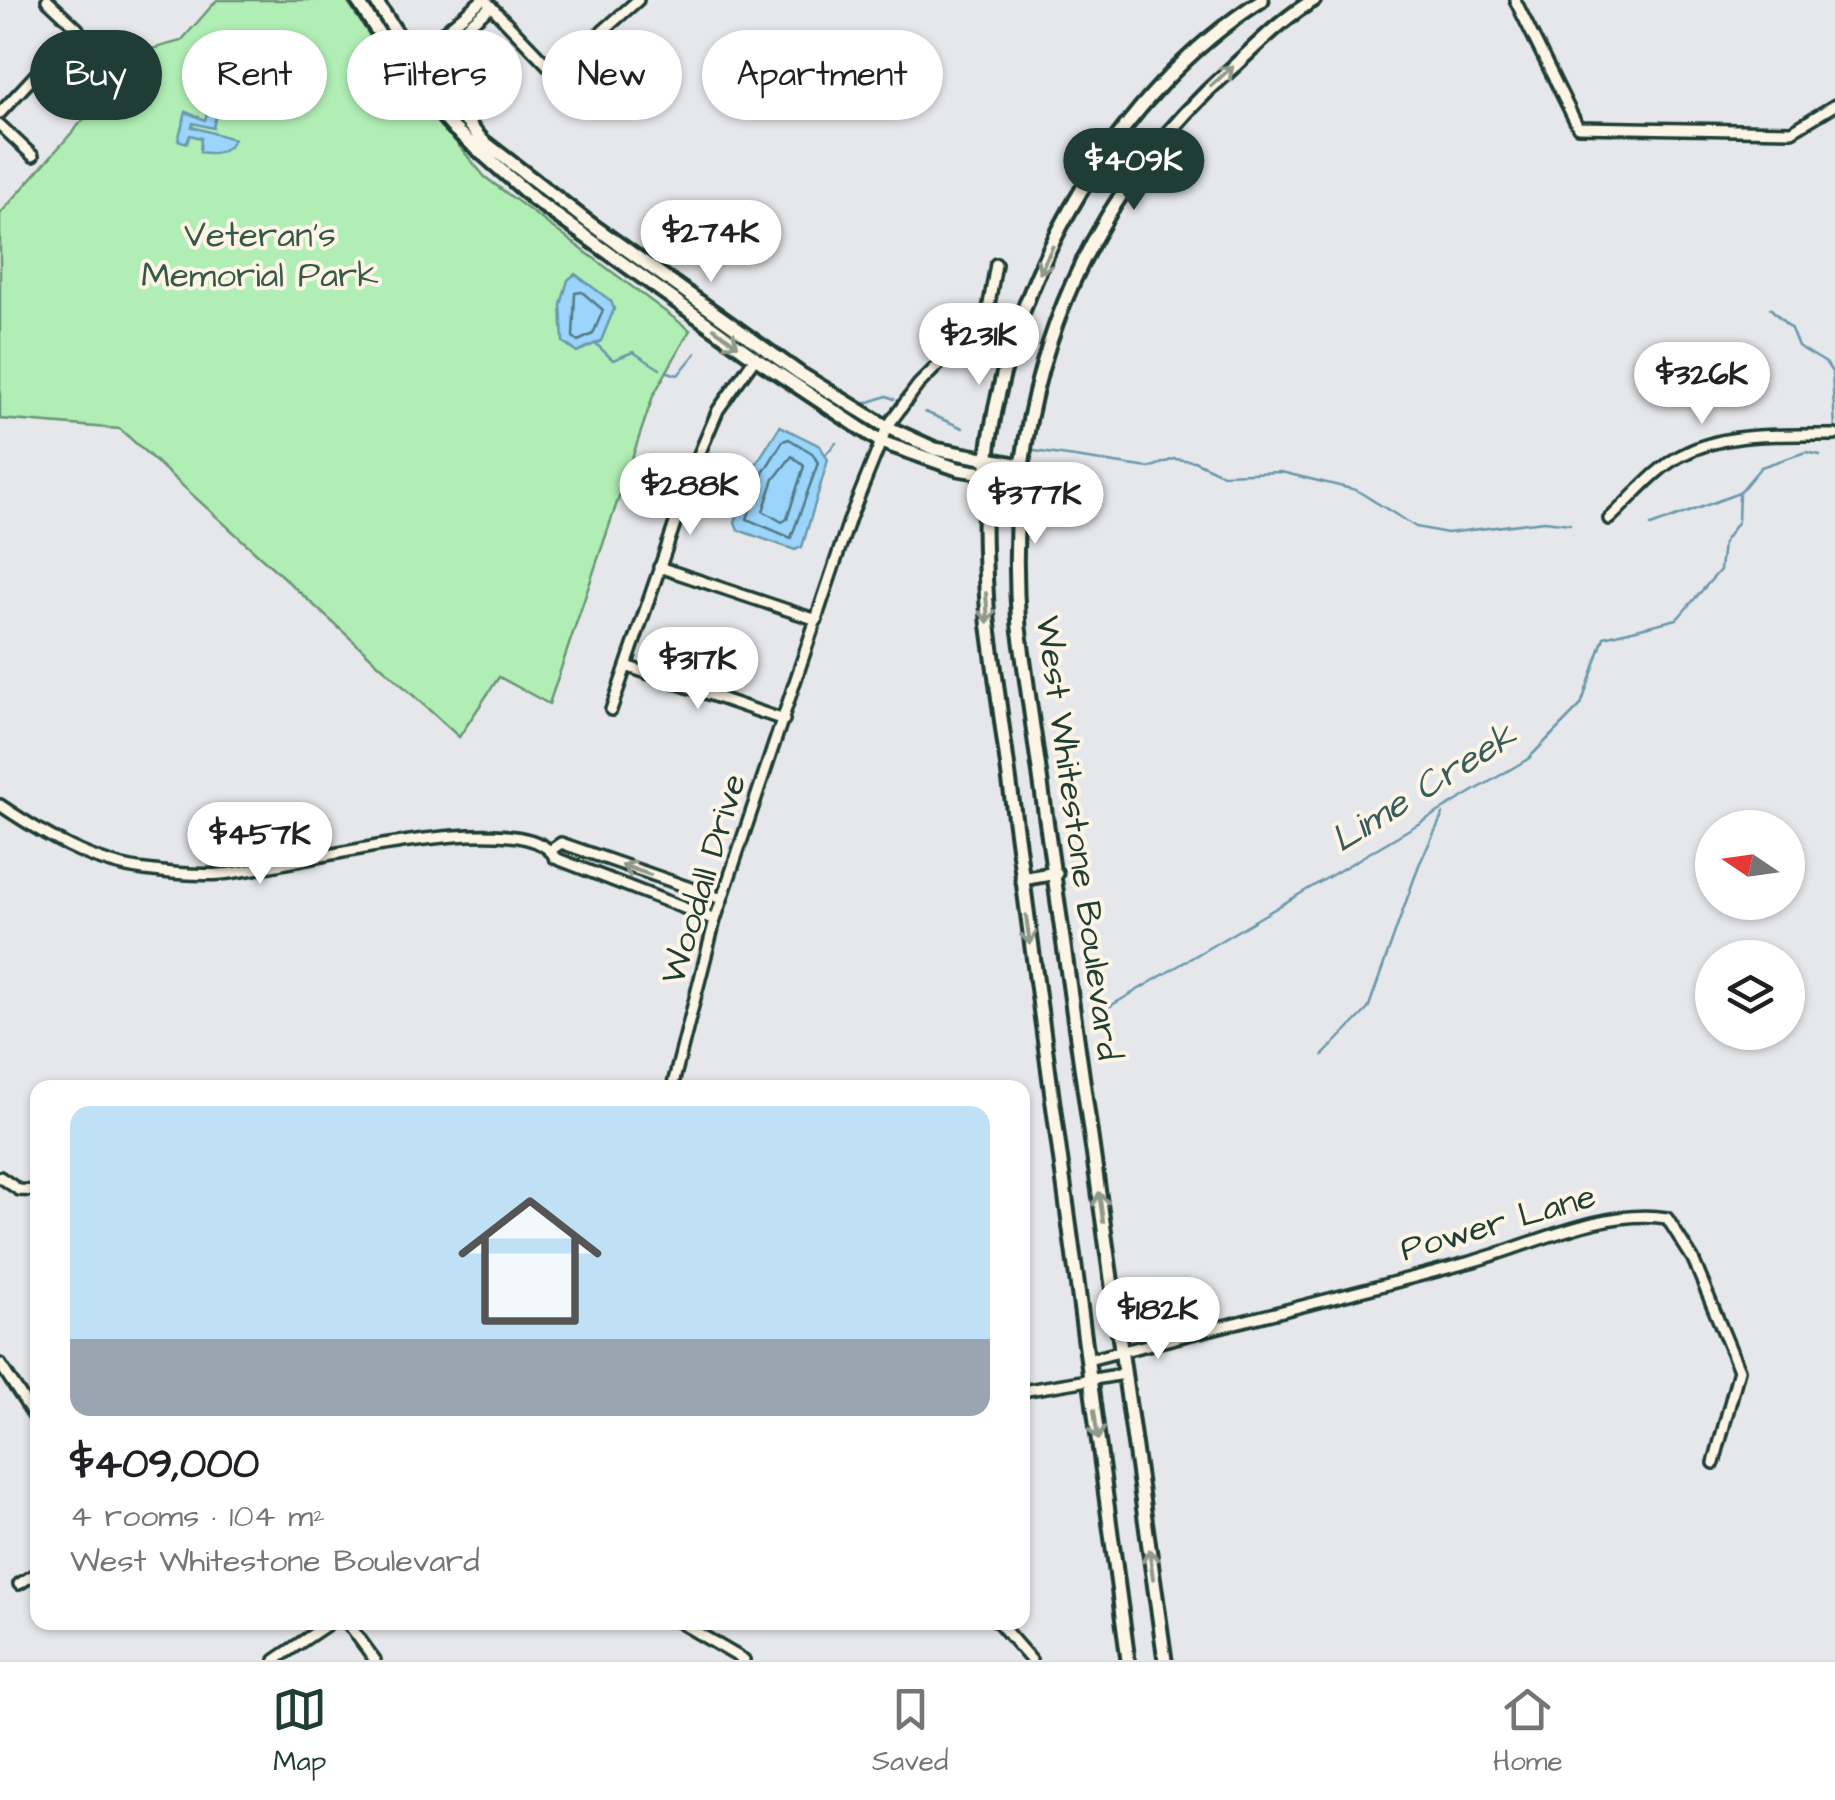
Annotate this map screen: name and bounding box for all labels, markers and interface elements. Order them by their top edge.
chip: Buy [30,30,162,120]
chip: Rent [182,30,327,120]
chip: Filters [347,30,522,120]
chip: New [542,30,682,120]
chip: Apartment [702,30,943,120]
one-way arrow [1209,65,1234,88]
pin: $409K [1064,128,1204,213]
text: $409K [1085,138,1183,183]
pin: $274K [641,200,781,285]
text: $274K [663,210,759,255]
park label: Veteran's Memorial Park [141,211,379,300]
one-way arrow [1035,244,1054,274]
pin: $231K [909,303,1049,388]
text: $231K [941,313,1017,358]
one-way arrow [711,326,739,347]
pin: $326K [1632,342,1772,427]
text: $326K [1656,352,1748,397]
pin: $288K [620,453,760,538]
pin: $377K [965,462,1105,547]
text: $288K [642,463,739,508]
text: $377K [989,472,1081,517]
one-way arrow [978,591,997,623]
street label: West Whitestone Boulevard [1023,613,1133,1063]
pin: $317K [628,627,768,712]
text: $317K [659,637,737,682]
water label: Lime Creek [1321,710,1527,866]
street label: Woodall Drive [649,768,759,990]
pin: $457K [190,802,330,887]
north arrow [1695,810,1805,920]
map controls [1695,810,1805,1050]
text: $457K [209,812,311,857]
one-way arrow [621,859,652,877]
one-way arrow [1020,913,1038,946]
button: layers [1695,940,1805,1050]
icon: home [440,1171,620,1351]
street label: Power Lane [1395,1172,1601,1274]
one-way arrow [1092,1191,1110,1224]
pin: $182K [1088,1277,1228,1362]
text: $182K [1118,1287,1198,1332]
one-way arrow [1087,1409,1106,1441]
text: $409,000 [70,1436,259,1494]
text: 4 rooms · 104 m² [70,1494,325,1539]
text: West Whitestone Boulevard [70,1539,480,1584]
one-way arrow [1142,1548,1160,1580]
tab: Map [272,1682,327,1781]
tab: Saved [872,1682,948,1781]
tab: Home [1493,1682,1563,1781]

